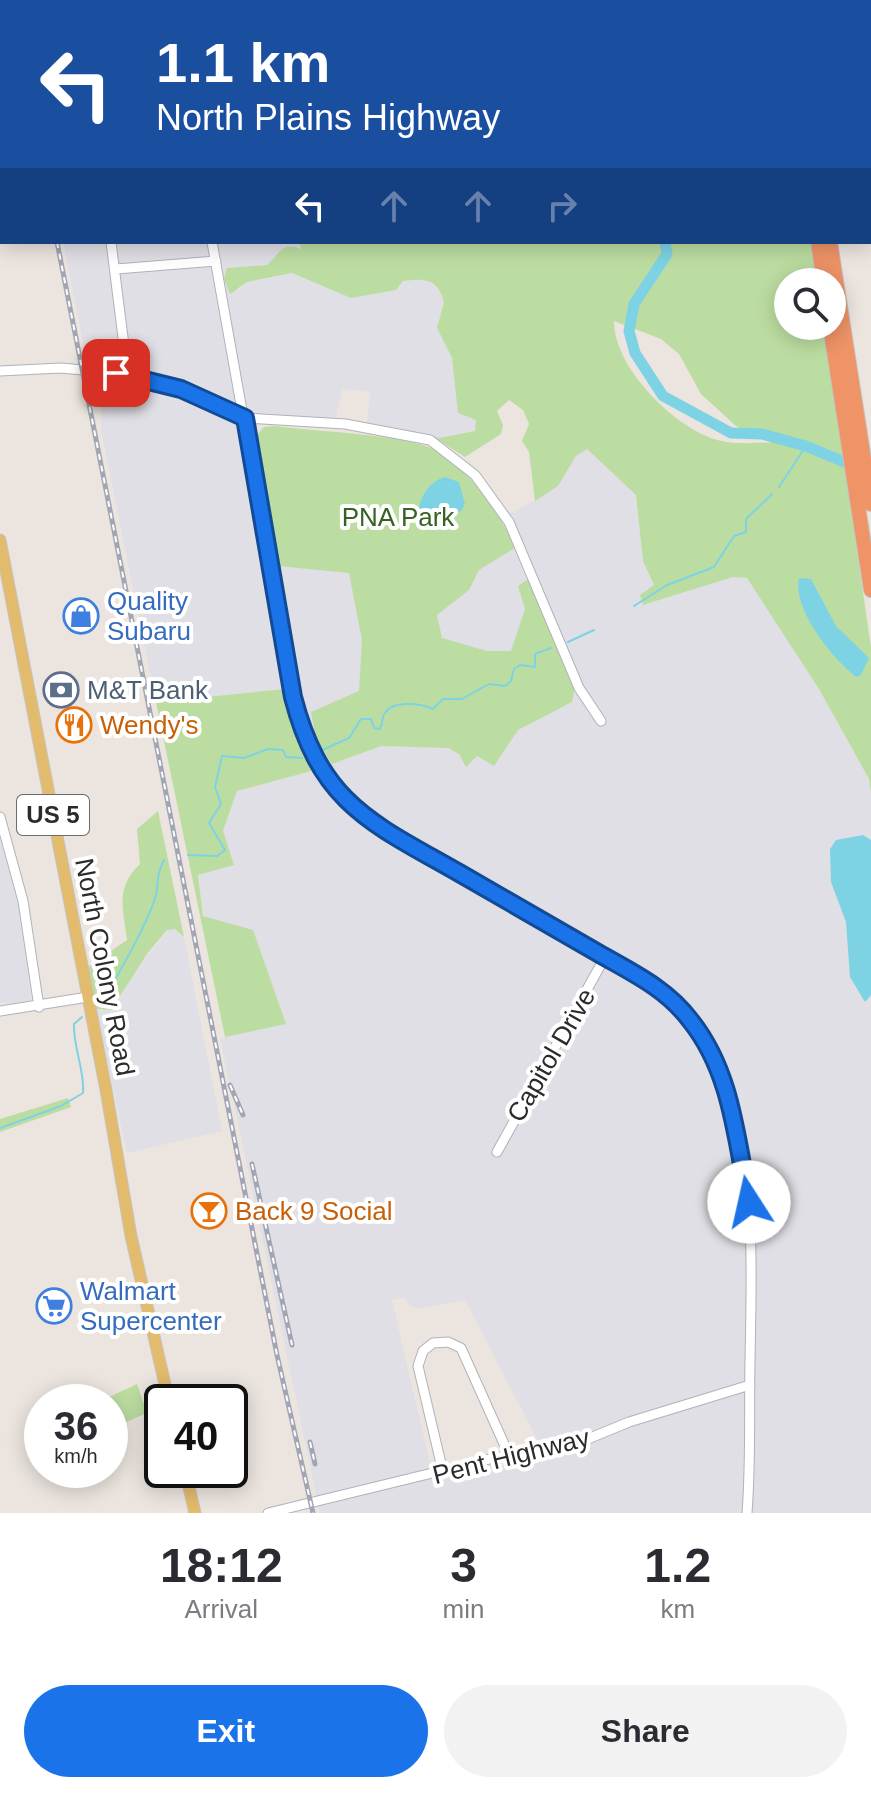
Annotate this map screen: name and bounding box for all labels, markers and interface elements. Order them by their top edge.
text: 1.1 km [156,31,330,94]
icon: left [24,32,128,136]
text: North Plains Highway [156,97,500,138]
icon: left [288,184,332,228]
icon: ahead [372,184,416,228]
icon: ahead [456,184,500,228]
icon: right [540,184,584,228]
map controls [774,268,846,340]
button: search [774,268,846,340]
pin [82,339,150,407]
icon: arrive [94,351,138,395]
park label: PNA Park [342,502,455,532]
place label: Quality Subaru [107,586,191,646]
shop icon: Quality Subaru [62,597,100,635]
bank icon: M&T Bank [42,671,80,709]
place label: M&T Bank [87,675,209,705]
restaurant icon: Wendy's [55,706,93,744]
place label: Wendy's [100,710,198,740]
road number: US 5 [17,795,89,835]
street label: North Colony Road [69,856,141,1078]
street label: Capitol Drive [501,983,601,1127]
position arrow [707,1160,791,1244]
bar icon: Back 9 Social [190,1192,228,1230]
place label: Back 9 Social [235,1196,393,1226]
place label: Walmart Supercenter [80,1276,222,1336]
supermarket icon: Walmart Supercenter [35,1287,73,1325]
speed limit sign: 40 [144,1384,248,1488]
text: 36 [54,1404,98,1448]
street label: Pent Highway [430,1422,592,1490]
text: km/h [54,1445,98,1467]
text: 18:12 [160,1539,283,1592]
text: 3 [450,1539,477,1592]
text: 1.2 [644,1539,711,1592]
text: Arrival [184,1594,258,1624]
text: min [443,1594,484,1624]
text: km [660,1594,695,1624]
button: Exit [24,1685,428,1777]
button: Share [444,1685,847,1777]

